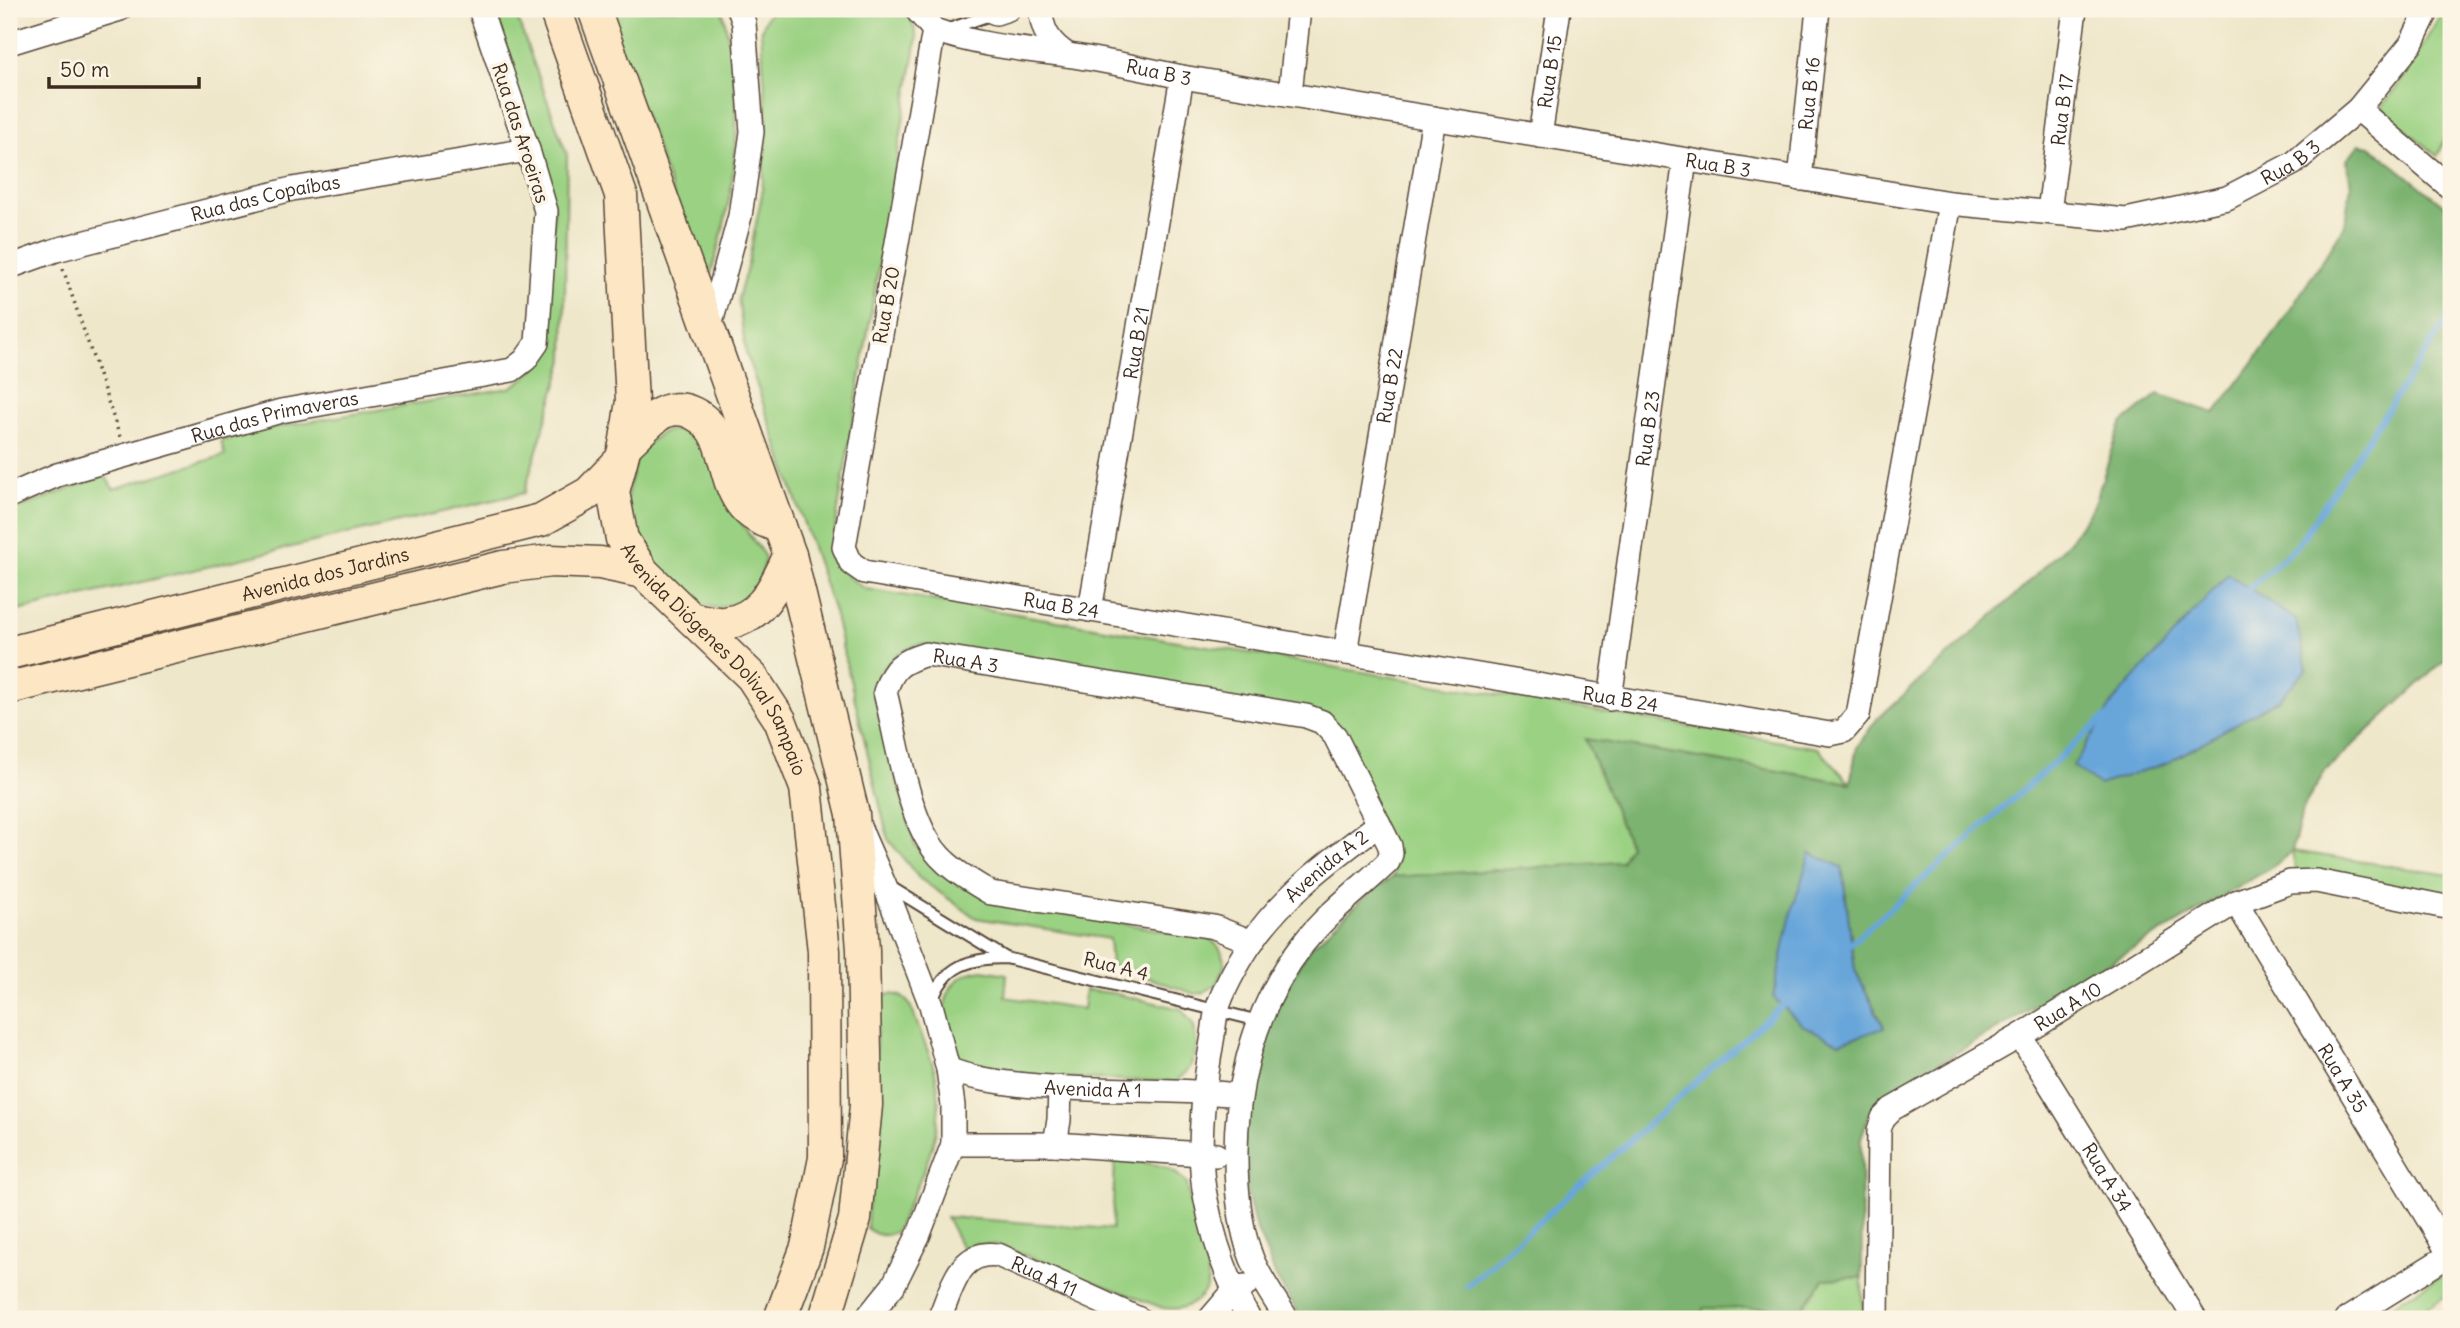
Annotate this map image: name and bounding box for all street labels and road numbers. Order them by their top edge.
street label: Rua B 15 [1532,33,1567,110]
street label: Rua B 3 [1124,54,1193,90]
street label: Rua B 16 [1793,55,1825,131]
street label: Rua das Aroeiras [487,60,555,206]
street label: Rua B 17 [2046,72,2079,147]
street label: Rua B 3 [2257,134,2325,190]
street label: Rua B 3 [1684,148,1753,182]
street label: Rua das Copaíbas [188,169,342,227]
street label: Rua B 20 [867,264,905,346]
street label: Rua B 21 [1118,305,1154,381]
street label: Rua B 22 [1371,346,1408,425]
street label: Rua das Primaveras [188,386,360,448]
street label: Rua B 23 [1630,389,1665,468]
street label: Avenida Diógenes Dolival Sampaio [615,538,812,779]
street label: Avenida dos Jardins [239,541,411,606]
street label: Rua B 24 [1021,587,1101,623]
street label: Rua A 3 [931,643,1000,678]
street label: Rua B 24 [1581,681,1660,717]
street label: Avenida A 2 [1280,824,1373,907]
street label: Rua A 4 [1081,946,1151,986]
street label: Rua A 10 [2030,976,2106,1036]
street label: Rua A 35 [2313,1039,2373,1117]
street label: Avenida A 1 [1043,1075,1142,1102]
street label: Rua A 34 [2077,1138,2138,1216]
street label: Rua A 11 [1007,1251,1081,1301]

